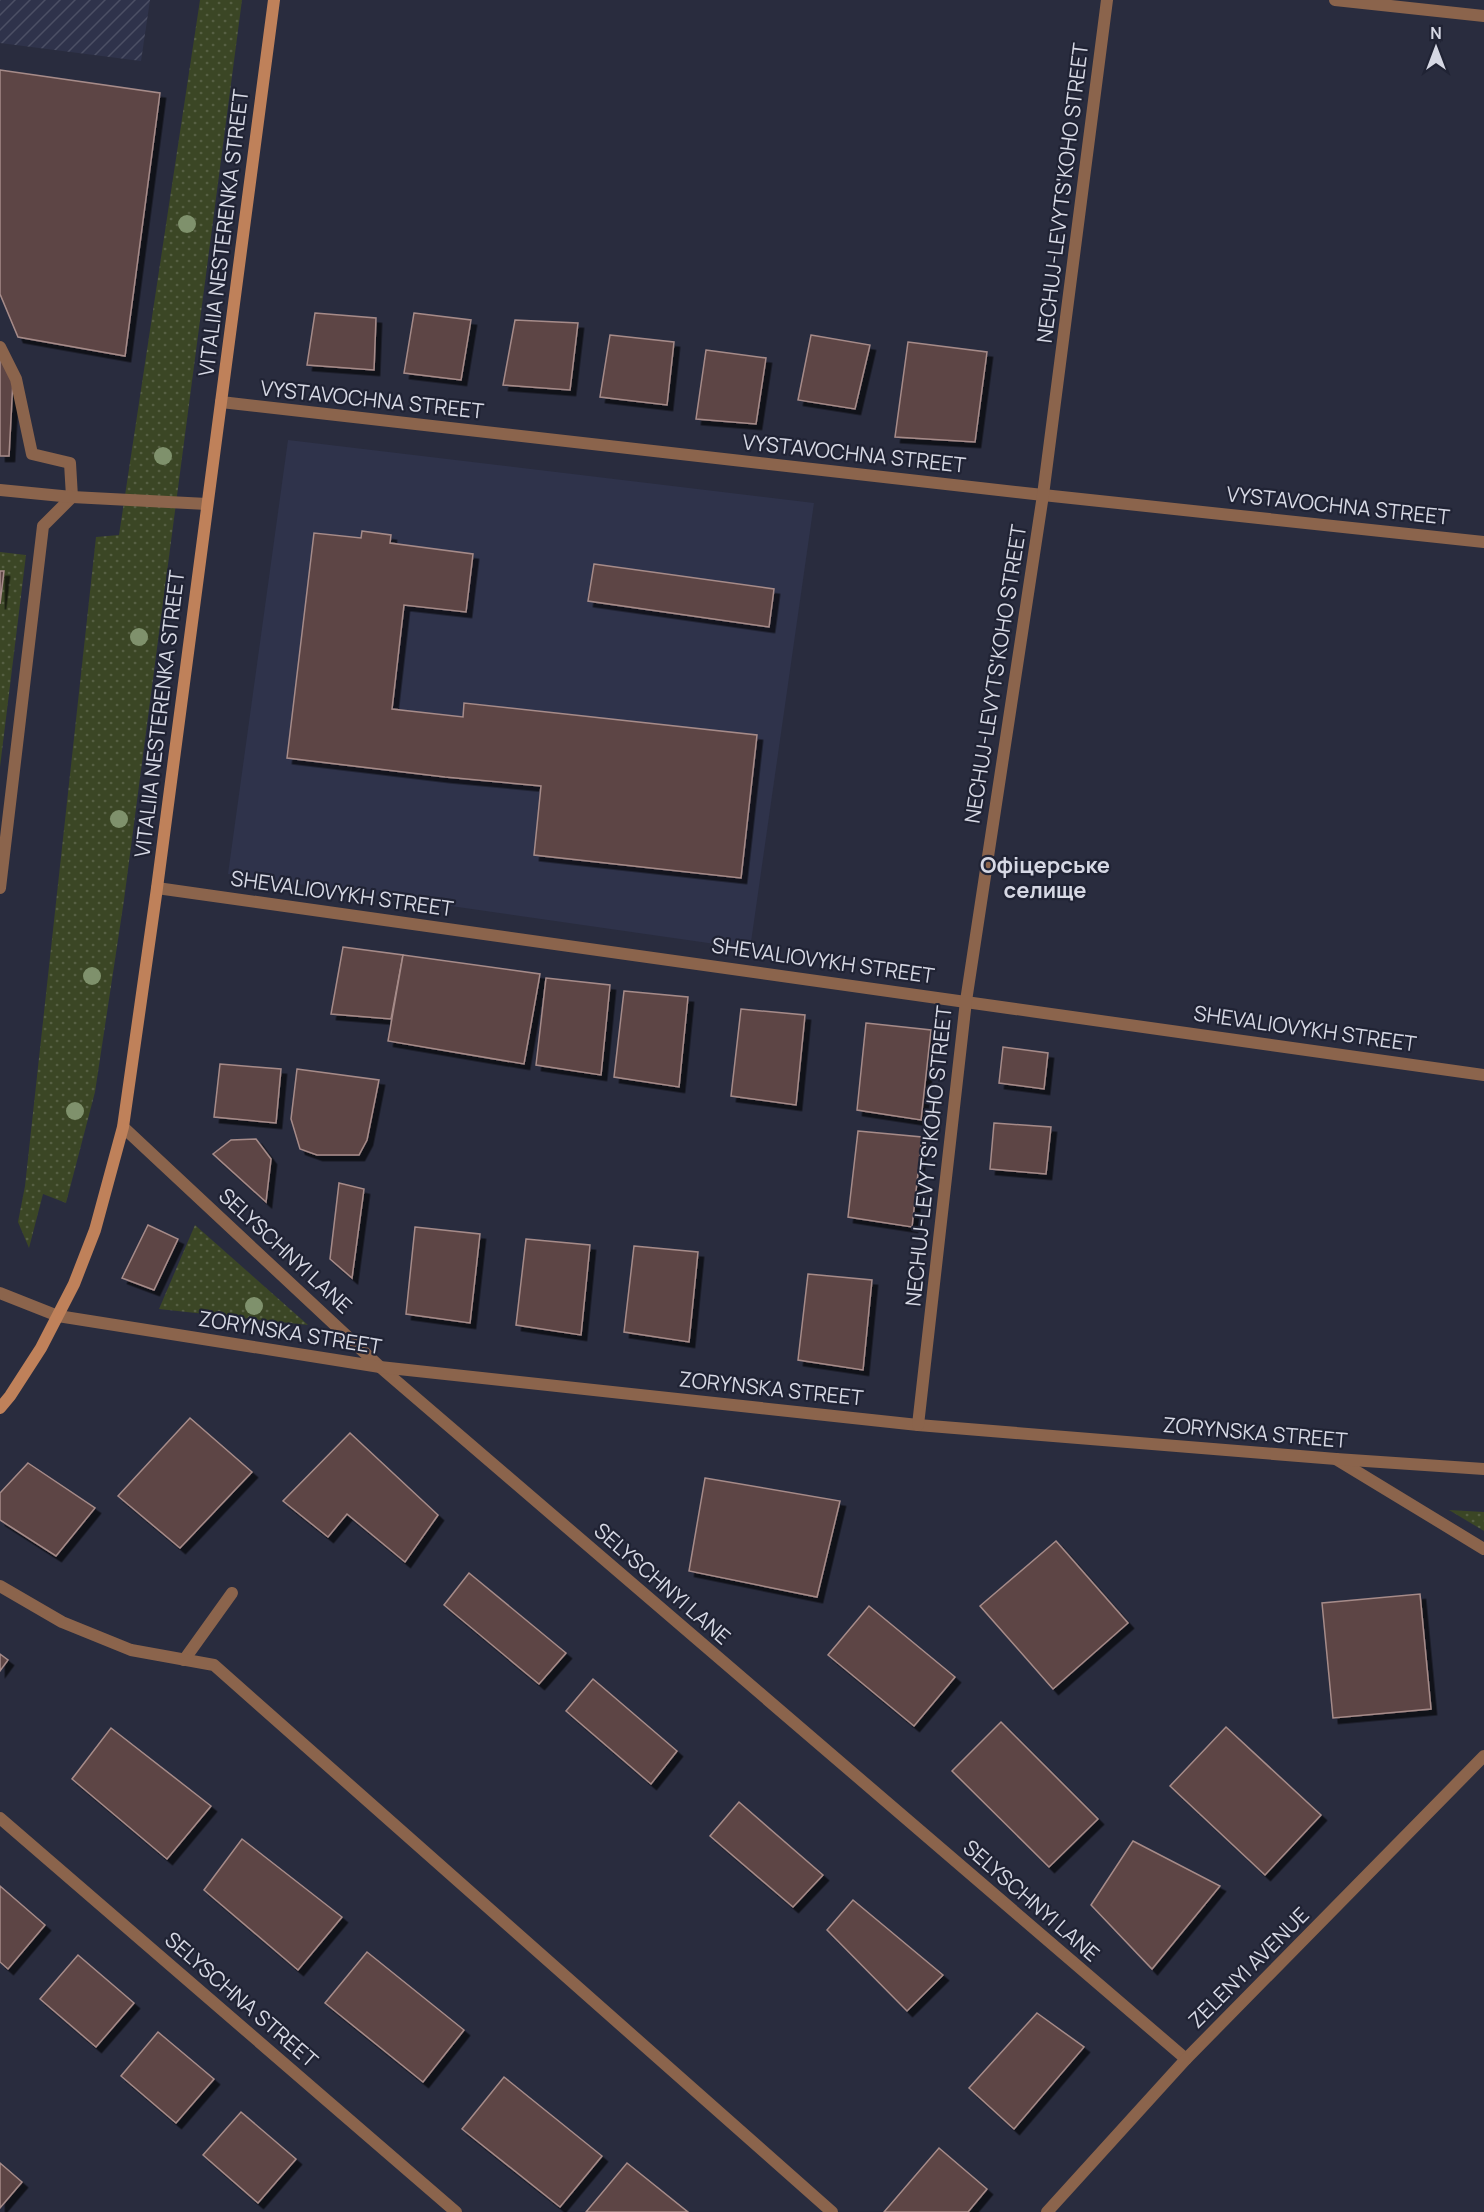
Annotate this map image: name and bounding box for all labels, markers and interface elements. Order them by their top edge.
north arrow [1406,18,1466,78]
text: N [1430,22,1442,44]
street label: NECHUJ-LEVYTS'KOHO STREET [1030,41,1094,344]
street label: VITALIIA NESTERENKA STREET [192,87,255,378]
street label: VYSTAVOCHNA STREET [259,373,486,425]
street label: VYSTAVOCHNA STREET [741,427,968,479]
street label: VYSTAVOCHNA STREET [1225,479,1452,531]
street label: NECHUJ-LEVYTS'KOHO STREET [958,522,1033,825]
street label: VITALIIA NESTERENKA STREET [128,568,191,859]
district label: Офіцерське селище [980,850,1110,905]
street label: SHEVALIOVYKH STREET [229,864,456,923]
street label: SHEVALIOVYKH STREET [710,931,937,990]
street label: SHEVALIOVYKH STREET [1192,999,1419,1058]
street label: NECHUJ-LEVYTS'KOHO STREET [898,1004,958,1308]
street label: SELYSCHNYI LANE [213,1181,358,1319]
street label: ZORYNSKA STREET [196,1304,384,1360]
street label: ZORYNSKA STREET [678,1364,865,1412]
street label: ZORYNSKA STREET [1162,1410,1349,1454]
street label: SELYSCHNYI LANE [589,1516,737,1650]
street label: SELYSCHNYI LANE [958,1833,1106,1967]
street label: ZELENYI AVENUE [1182,1901,1315,2034]
street label: SELYSCHNA STREET [159,1925,324,2074]

